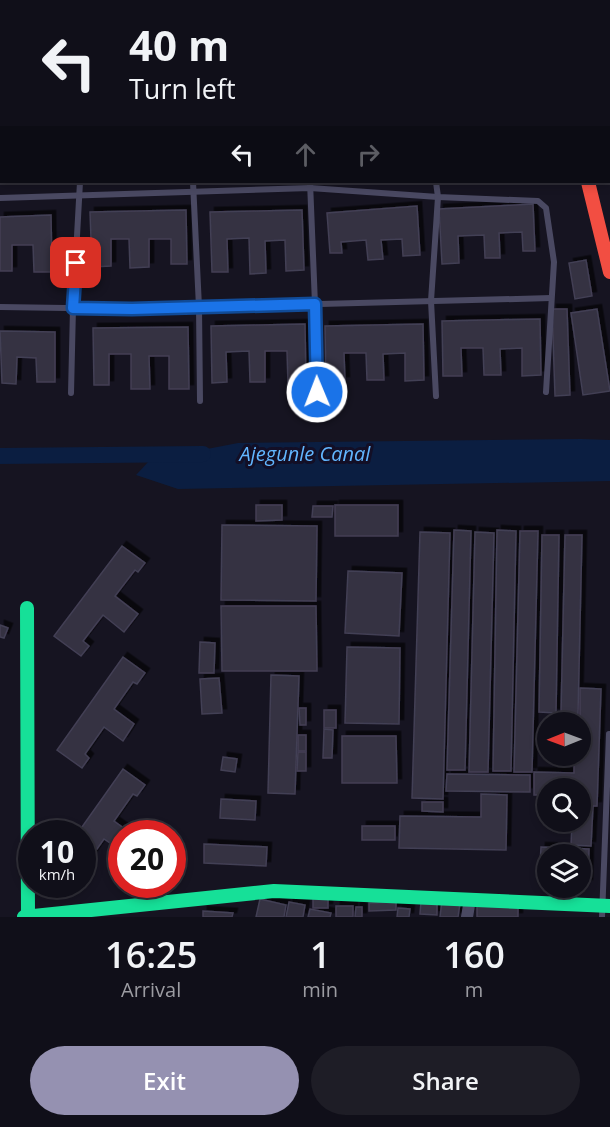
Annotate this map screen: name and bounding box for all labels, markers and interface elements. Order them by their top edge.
text: 40 m [129,16,229,73]
icon: left [30,24,108,102]
text: Turn left [129,70,236,107]
icon: left [226,138,259,171]
icon: ahead [289,138,322,171]
icon: right [352,138,385,171]
pin [50,237,101,288]
icon: arrive [59,246,92,279]
position arrow [285,360,349,424]
water label: Ajegunle Canal [238,440,371,467]
north arrow [537,712,591,766]
map controls [537,712,591,898]
button: search [537,778,591,832]
speed limit sign: 20 [108,820,186,898]
text: 10 [40,831,74,872]
button: layers [537,844,591,898]
text: km/h [39,864,75,884]
text: 16:25 [105,930,197,979]
text: 1 [310,930,331,979]
text: 160 [443,930,505,979]
text: Arrival [121,976,181,1003]
text: min [302,976,338,1003]
text: m [465,976,483,1003]
button: Exit [30,1046,299,1115]
button: Share [311,1046,580,1115]

